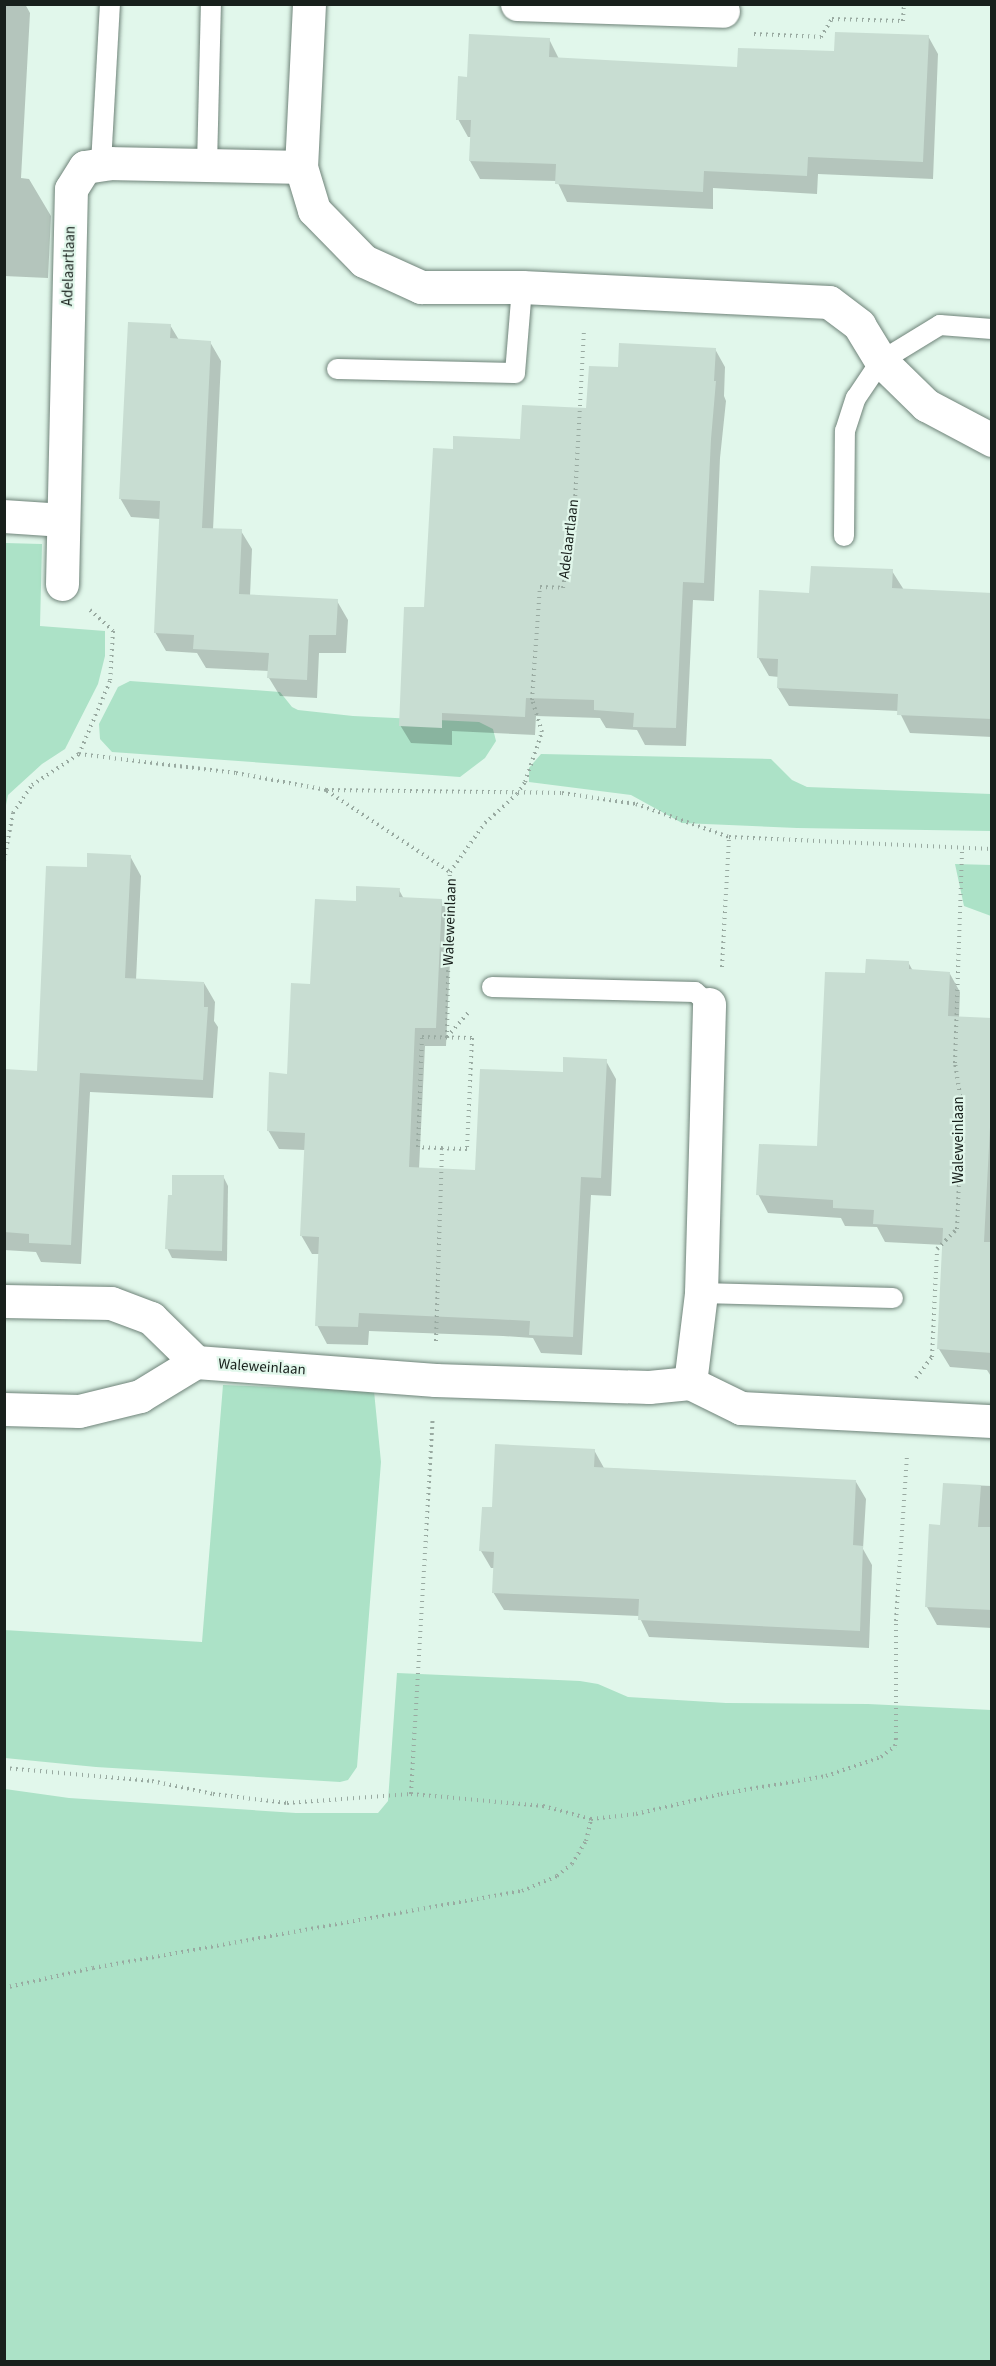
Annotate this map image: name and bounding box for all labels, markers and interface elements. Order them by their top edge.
street label: Adelaartlaan [59,226,79,306]
street label: Adelaartlaan [555,498,583,580]
street label: Waleweinlaan [439,878,461,966]
street label: Waleweinlaan [950,1096,968,1184]
street label: Waleweinlaan [218,1355,306,1379]

